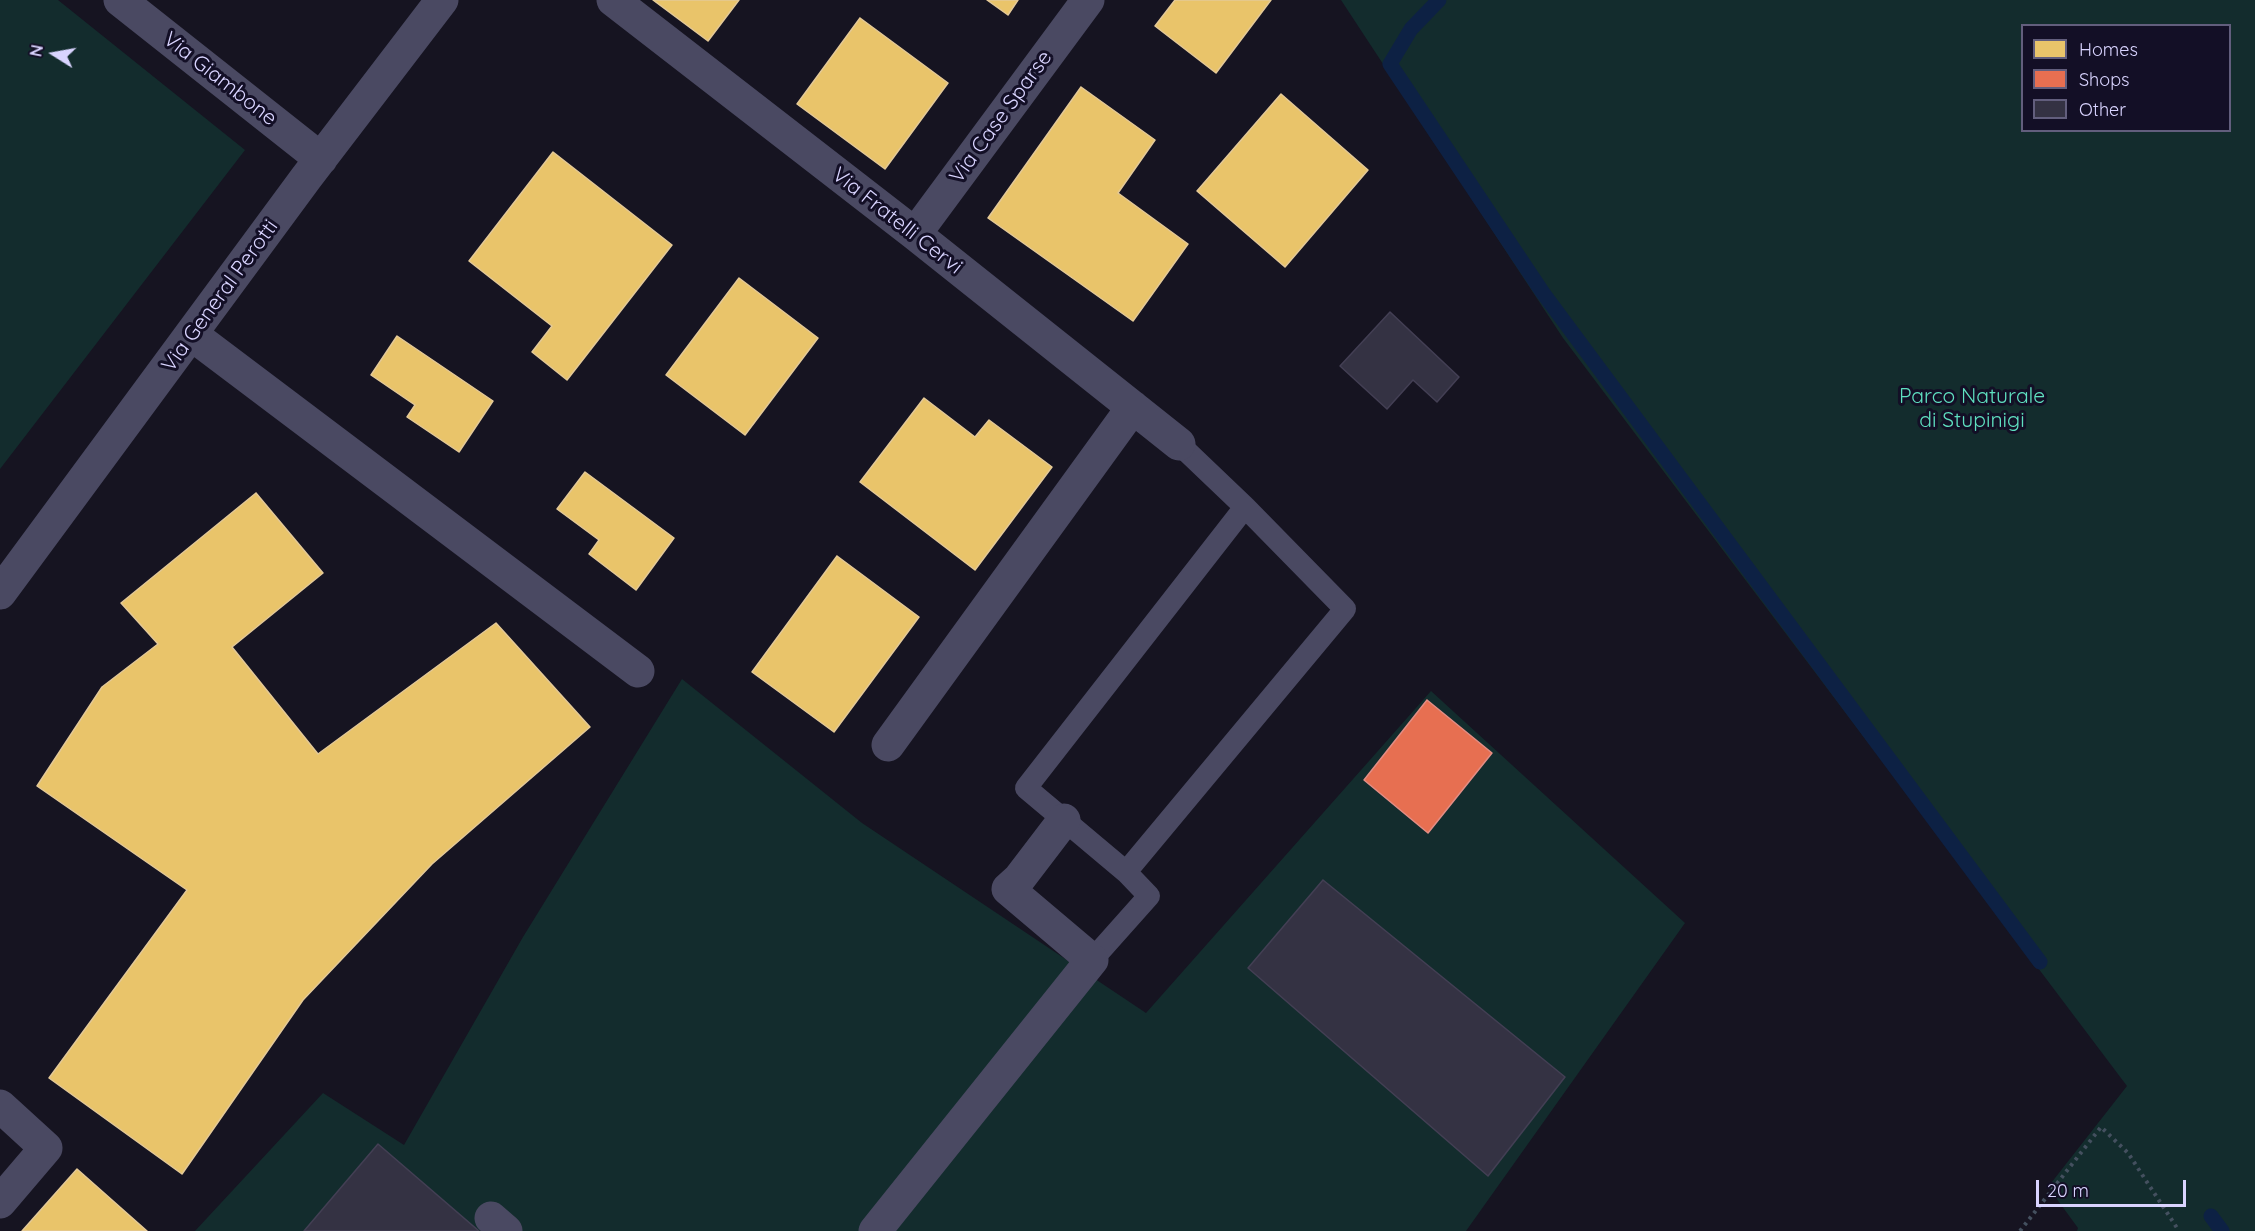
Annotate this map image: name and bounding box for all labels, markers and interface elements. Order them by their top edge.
north arrow [24,24,84,84]
legend [2021,24,2231,132]
street label: Via Giambone [158,27,282,131]
text: Homes [2079,38,2138,61]
text: N [25,43,47,58]
street label: Via Case Sparse [944,46,1058,188]
text: Shops [2079,68,2130,91]
text: Other [2079,98,2126,121]
street label: Via Fratelli Cervi [827,162,967,280]
street label: Via General Perotti [156,215,284,377]
park label: Parco Naturale di Stupinigi [1899,384,2045,434]
scale bar [2039,1168,2189,1206]
text: 20 m [2047,1179,2089,1202]

